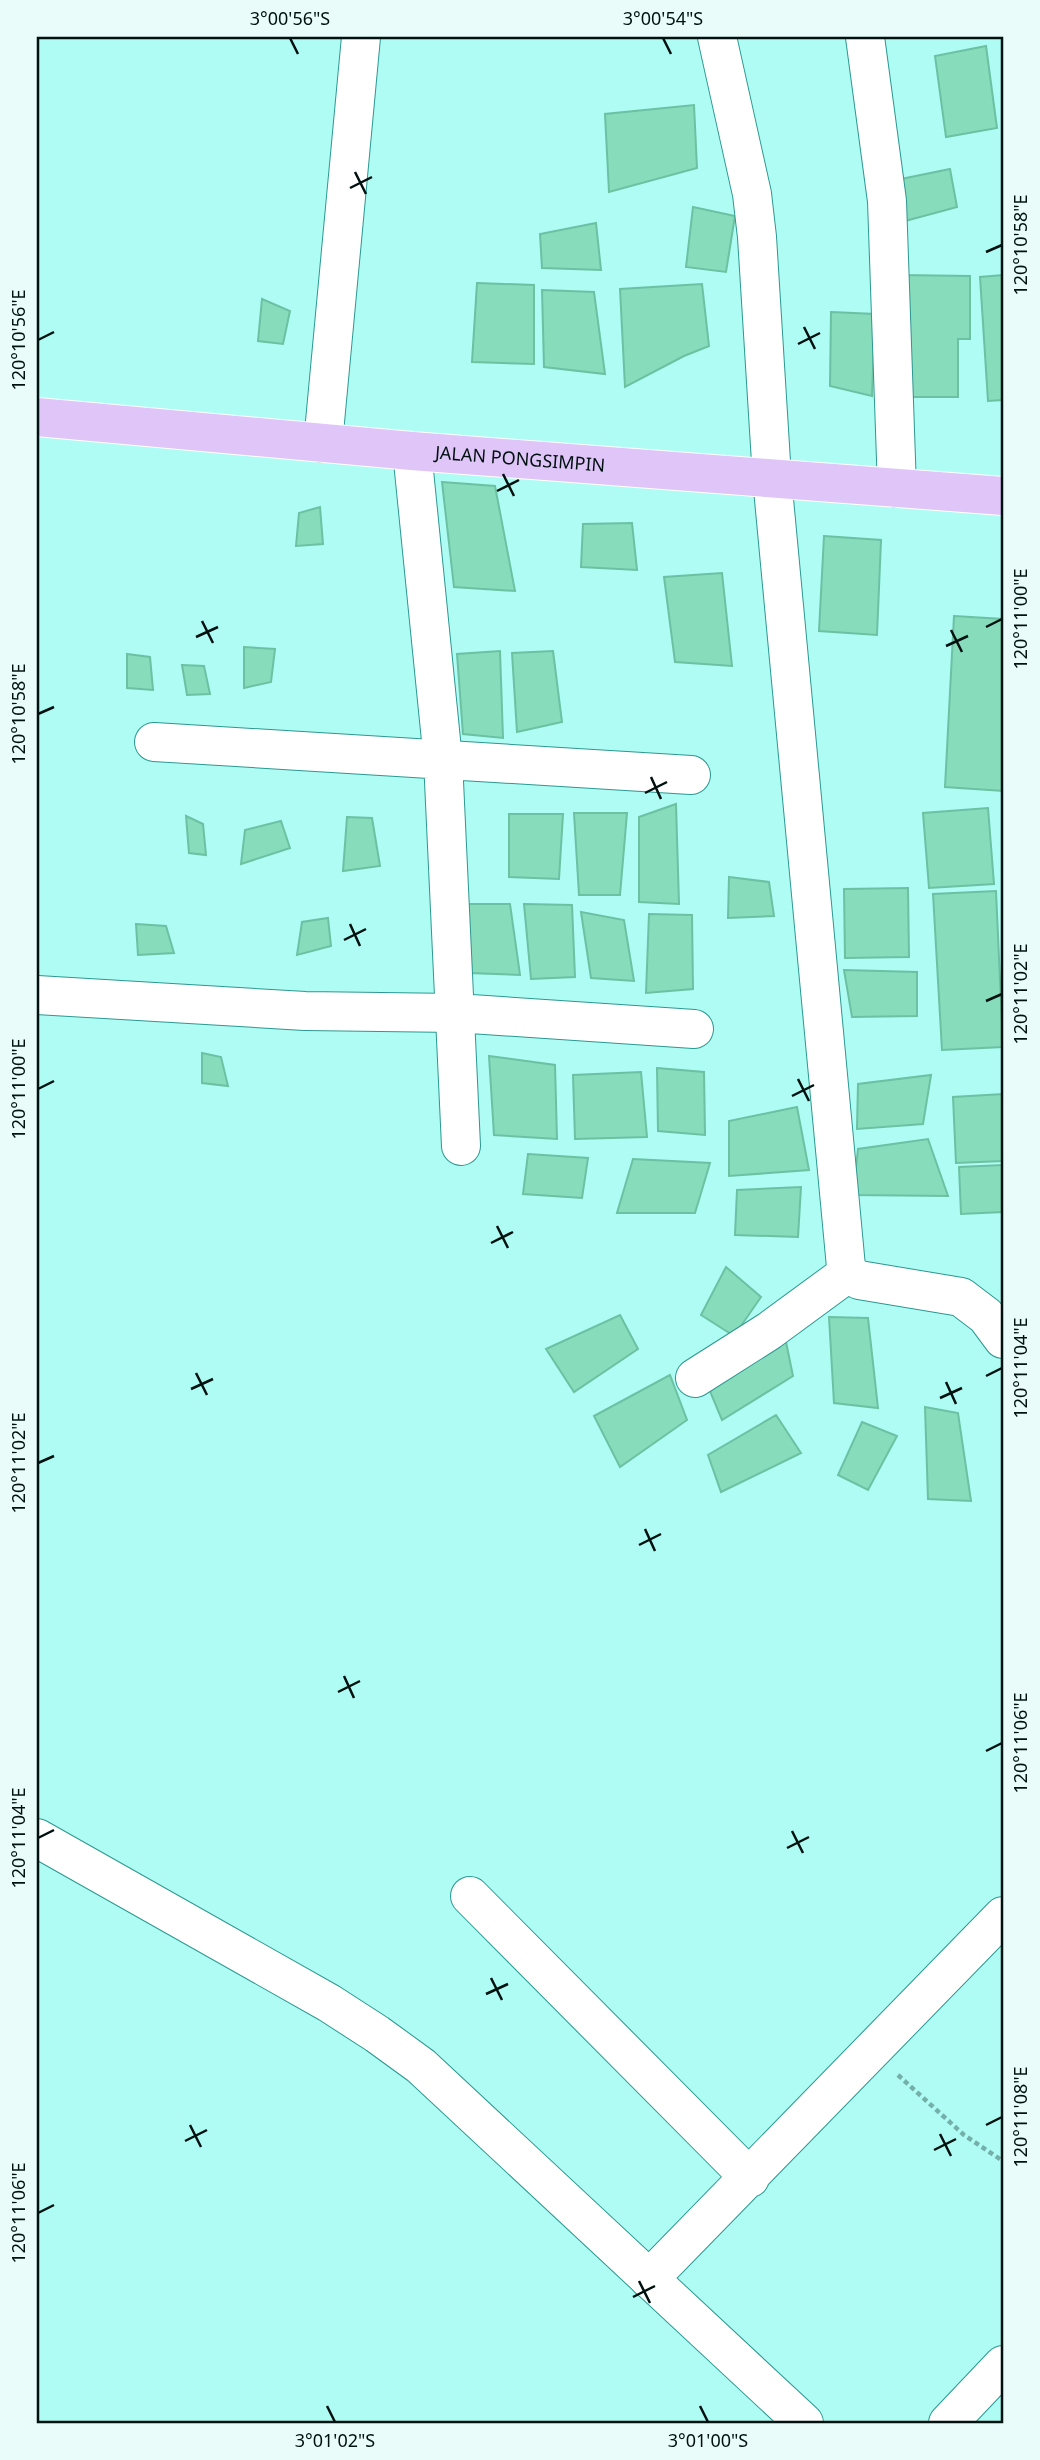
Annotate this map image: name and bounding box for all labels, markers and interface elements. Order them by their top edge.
text: 3°00'56"S [250,6,330,30]
text: 3°00'54"S [623,6,703,30]
text: 120°10'58"E [1008,194,1032,296]
text: 120°10'56"E [6,289,30,391]
street label: JALAN PONGSIMPIN [432,440,606,477]
text: 120°11'00"E [1008,568,1032,670]
text: 120°10'58"E [6,663,30,765]
text: 120°11'02"E [1008,943,1032,1045]
text: 120°11'00"E [6,1038,30,1140]
text: 120°11'04"E [1008,1317,1032,1419]
text: 120°11'02"E [6,1412,30,1514]
text: 120°11'06"E [1008,1692,1032,1794]
text: 120°11'04"E [6,1787,30,1889]
text: 120°11'08"E [1008,2066,1032,2168]
text: 120°11'06"E [6,2162,30,2264]
text: 3°01'02"S [295,2428,375,2452]
text: 3°01'00"S [668,2428,748,2452]

